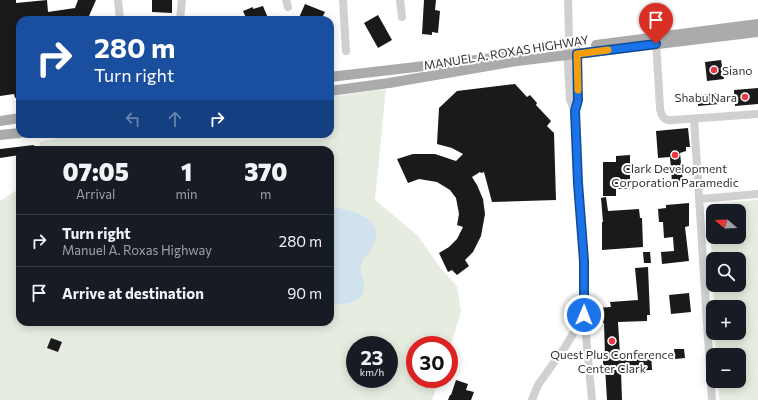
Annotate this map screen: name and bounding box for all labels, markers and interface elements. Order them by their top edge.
pin [639,3,673,44]
icon: arrive [645,9,667,31]
text: 280 m [94,30,175,64]
icon: right [28,32,80,84]
street label: MANUEL A. ROXAS HIGHWAY [423,32,590,72]
place label: Siano [722,63,752,77]
text: Turn right [94,64,174,86]
marker: Siano [709,65,719,75]
place label: Shabu Nara [674,90,737,104]
marker: Shabu Nara [740,92,750,102]
icon: left [122,108,144,130]
icon: ahead [164,108,186,130]
icon: right [206,108,228,130]
marker: Clark Development Corporation Paramedic [670,150,680,160]
text: 07:05 [63,157,129,186]
text: 1 [181,157,192,186]
text: 370 [244,157,287,186]
place label: Clark Development Corporation Paramedic [611,161,739,189]
text: Arrival [76,186,115,202]
text: min [175,186,198,202]
text: m [260,186,271,202]
north arrow [706,204,746,244]
map controls [706,204,746,388]
text: Turn right [62,224,131,242]
icon: right [28,230,50,252]
text: 280 m [279,232,322,250]
text: Manuel A. Roxas Highway [62,242,212,258]
button: search [706,252,746,292]
icon: arrive [28,282,50,304]
text: Arrive at destination [62,284,204,302]
text: 90 m [287,284,322,302]
position arrow [563,294,605,336]
button: + [706,300,746,340]
speed limit sign: 30 [406,336,458,388]
marker: Quest Plus Conference Center Clark [607,336,617,346]
text: 23 [360,345,384,369]
place label: Quest Plus Conference Center Clark [550,347,674,375]
button: − [706,348,746,388]
text: km/h [360,366,384,378]

